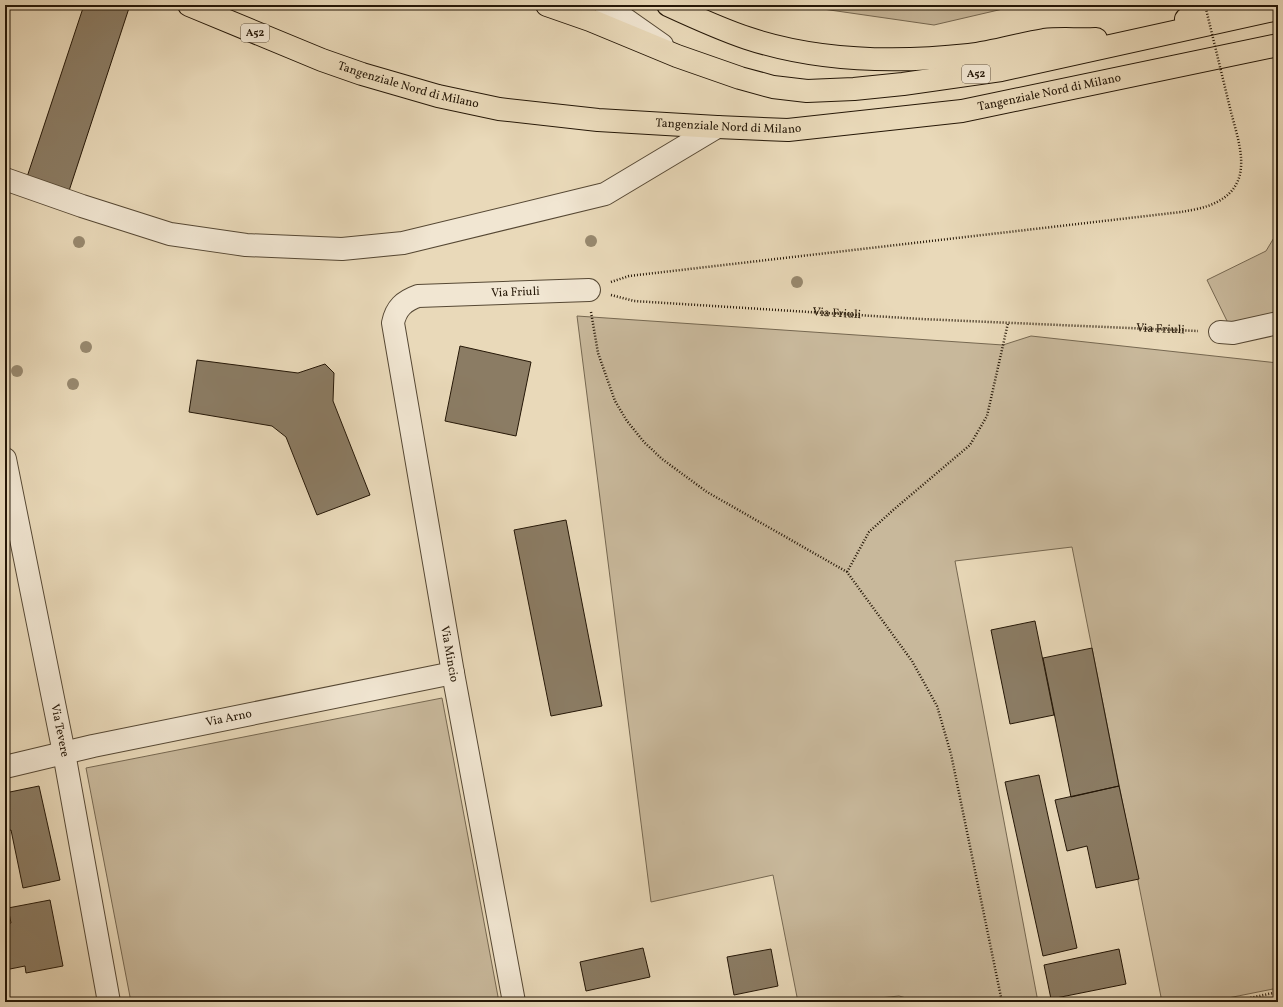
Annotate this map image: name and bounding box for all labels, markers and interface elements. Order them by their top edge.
road number: A52 [241,24,269,42]
street label: Tangenziale Nord di Milano [335,58,480,113]
road number: A52 [962,65,990,83]
street label: Tangenziale Nord di Milano [976,70,1123,116]
street label: Tangenziale Nord di Milano [655,115,802,138]
street label: Via Friuli [491,284,540,301]
street label: Via Friuli [812,304,862,323]
street label: Via Friuli [1136,320,1185,338]
street label: Via Mincio [436,625,462,683]
street label: Via Tevere [46,703,73,759]
street label: Via Arno [204,706,253,731]

